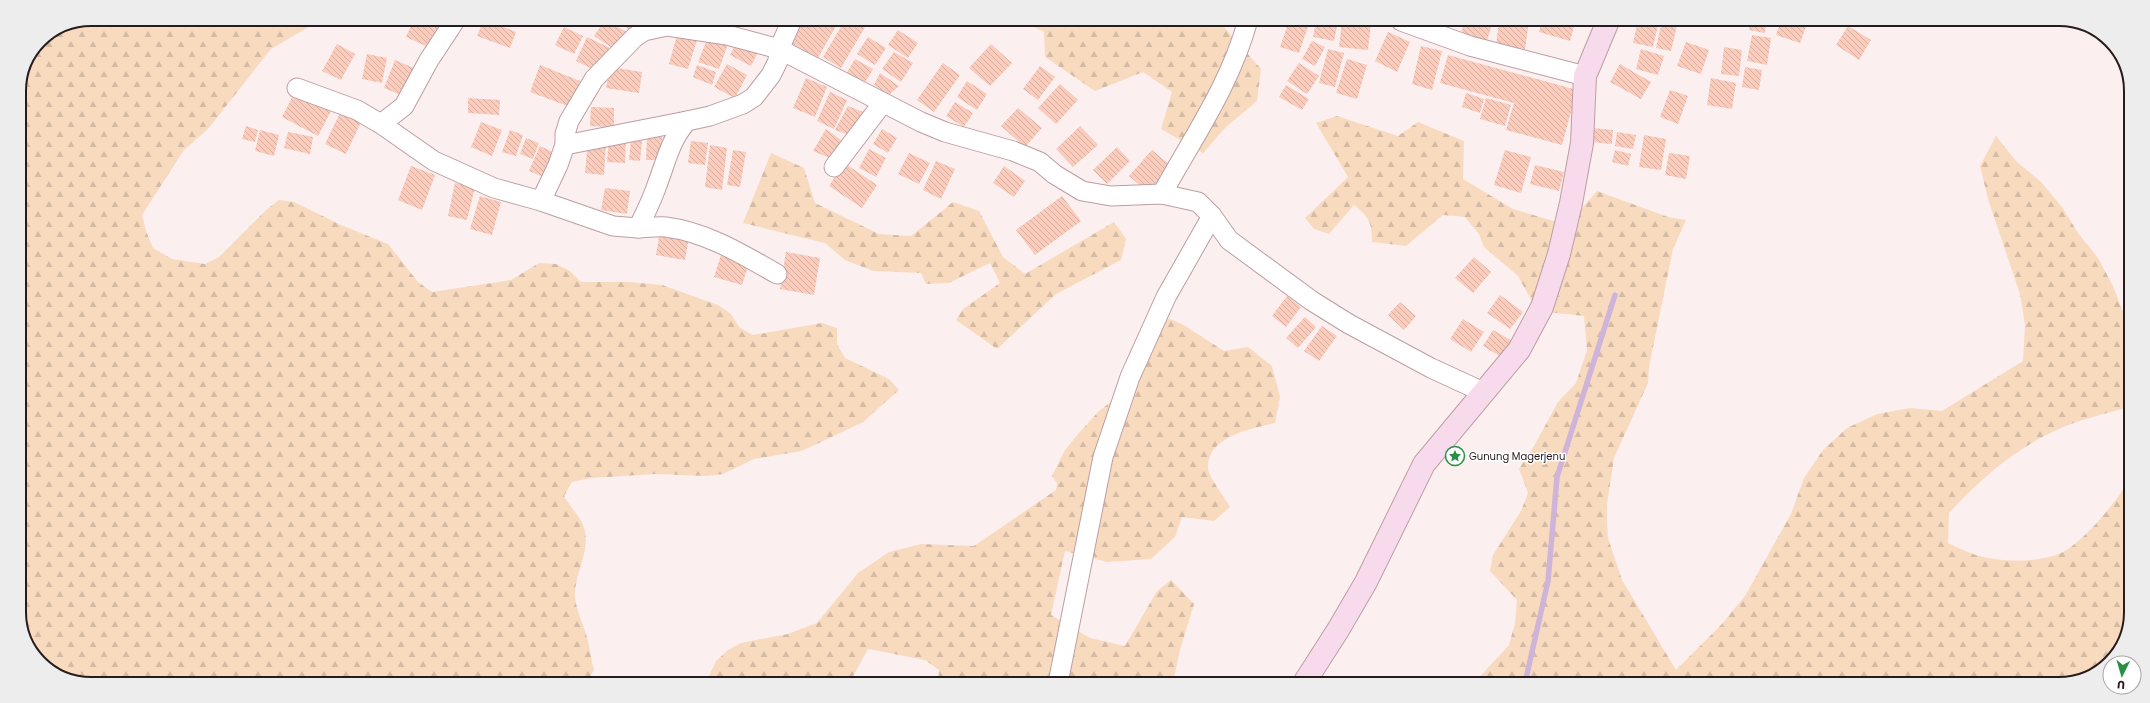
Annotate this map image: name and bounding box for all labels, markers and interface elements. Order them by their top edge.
place icon: Gunung Magerjenu [1444,445,1466,467]
place label: Gunung Magerjenu [1469,449,1565,464]
north arrow [2102,655,2142,695]
text: U [2116,677,2126,693]

